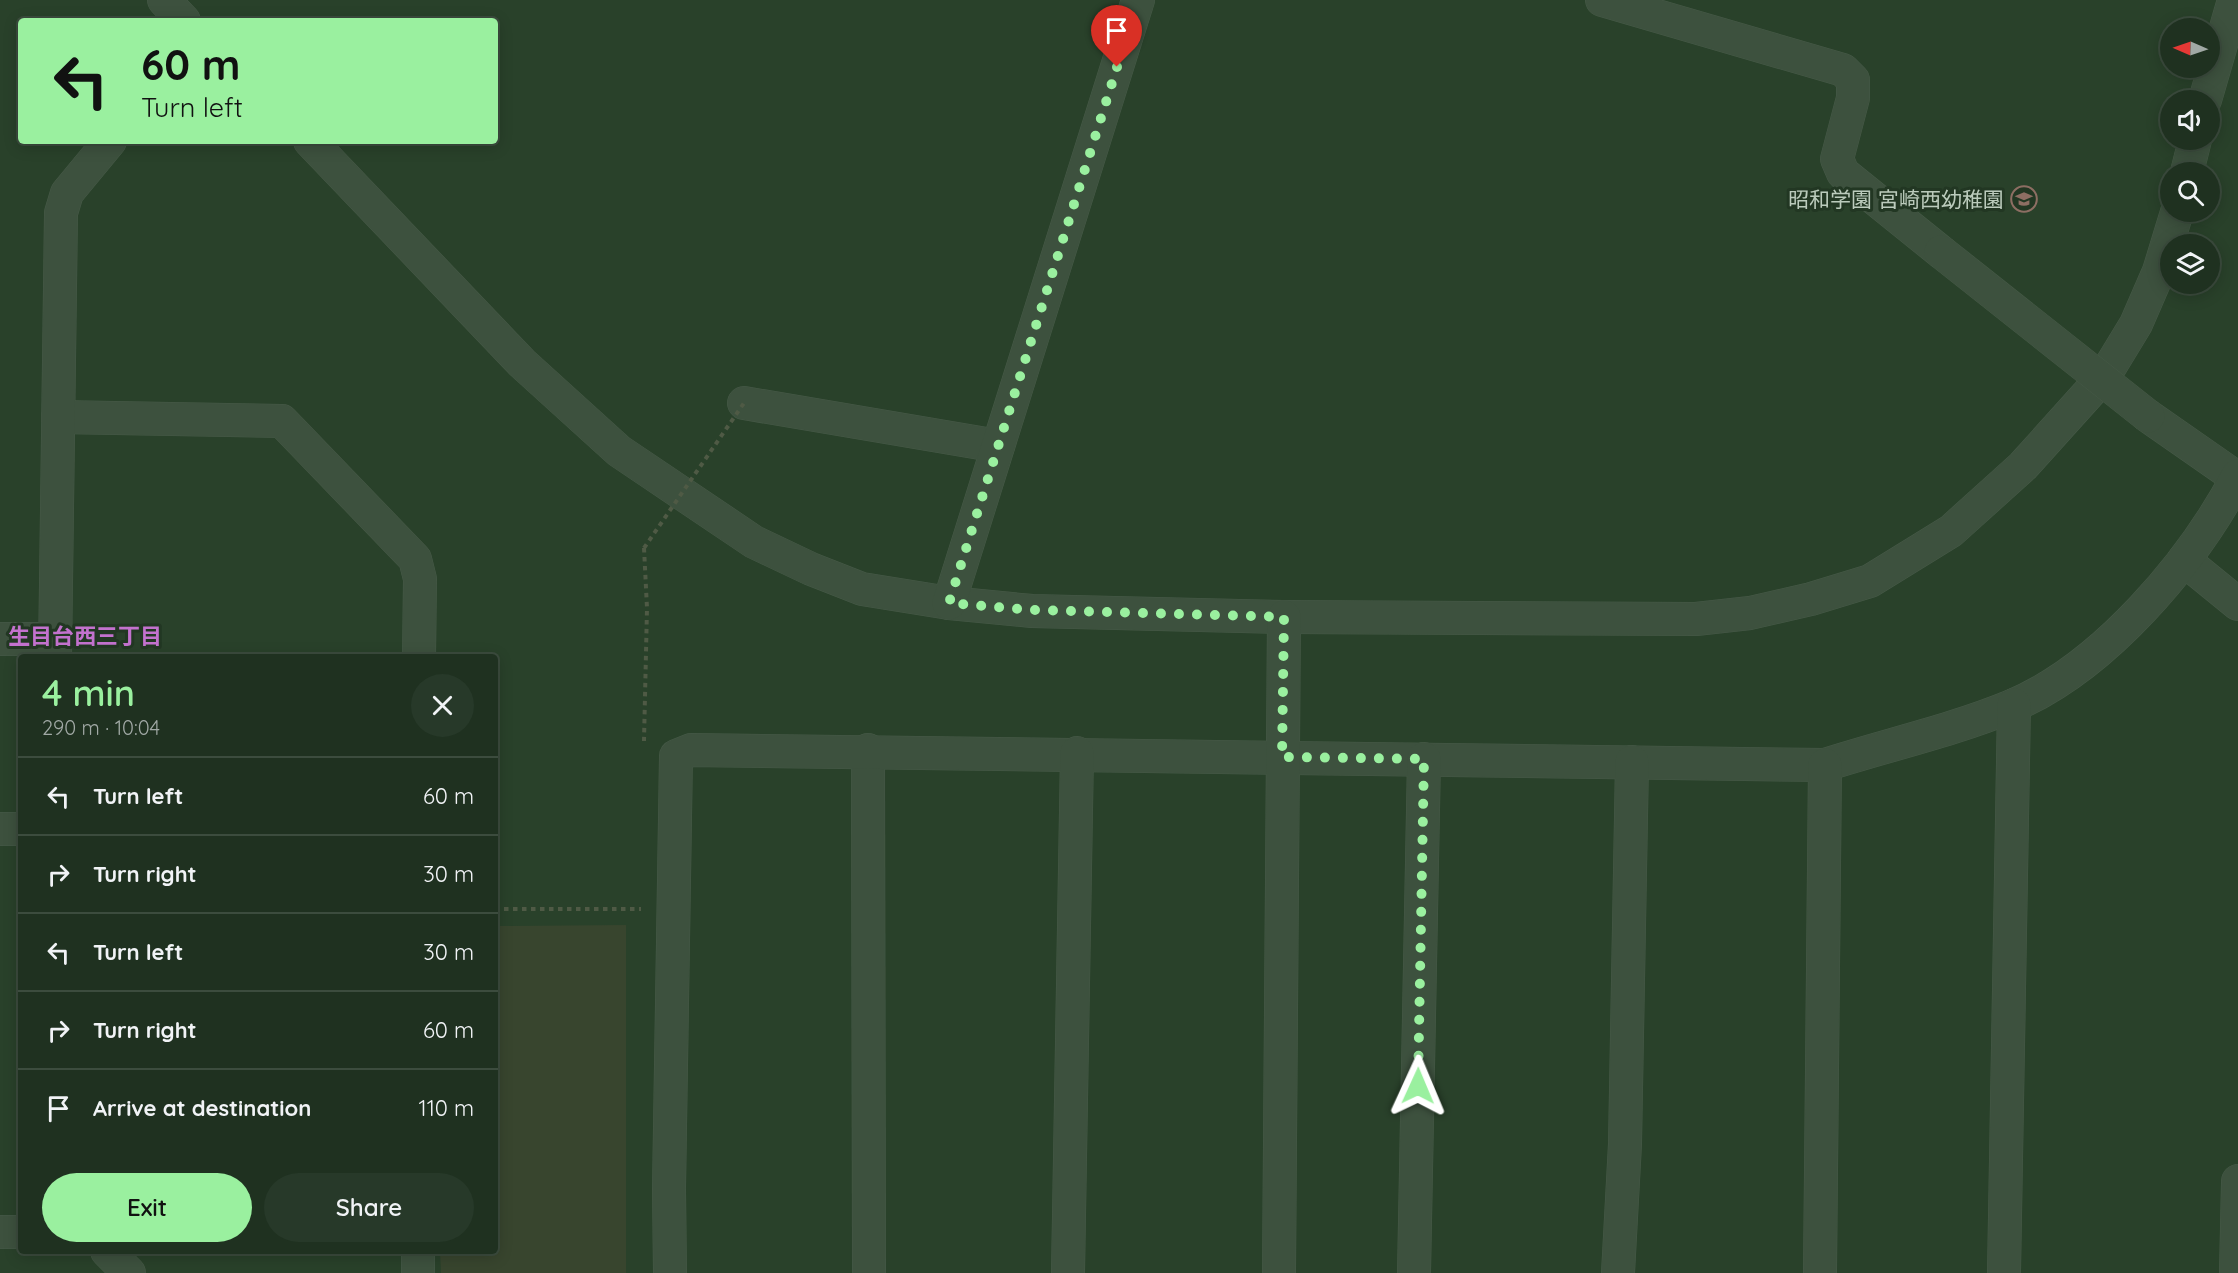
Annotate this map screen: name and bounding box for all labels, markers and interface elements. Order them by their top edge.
pin [1091,5,1142,67]
icon: arrive [1100,14,1133,47]
north arrow [2160,18,2220,78]
map controls [2160,18,2220,294]
text: 60 m [141,38,241,91]
icon: left [42,42,120,120]
text: Turn left [141,90,243,124]
button: sound [2160,90,2220,150]
button: search [2160,162,2220,222]
school or university icon: 昭和学園 宮崎西幼稚園 [2009,184,2039,214]
place label: 昭和学園 宮崎西幼稚園 [1788,186,2004,212]
button: layers [2160,234,2220,294]
district label: 生目台西三丁目 [8,622,162,650]
text: 4 min [42,670,135,715]
button: close [411,674,474,737]
text: 290 m · 10:04 [42,715,160,740]
icon: left [42,780,75,813]
text: Turn left [93,782,183,810]
text: 60 m [423,782,474,810]
icon: right [42,858,75,891]
text: Turn right [93,860,197,888]
text: 30 m [423,860,474,888]
icon: left [42,936,75,969]
text: Turn left [93,938,183,966]
text: 30 m [423,938,474,966]
icon: right [42,1014,75,1047]
text: Turn right [93,1016,197,1044]
text: 60 m [423,1016,474,1044]
position arrow [1386,1054,1450,1118]
icon: arrive [42,1092,75,1125]
text: Arrive at destination [93,1094,311,1122]
text: 110 m [419,1094,474,1122]
button: Exit [42,1173,252,1242]
button: Share [264,1173,474,1242]

